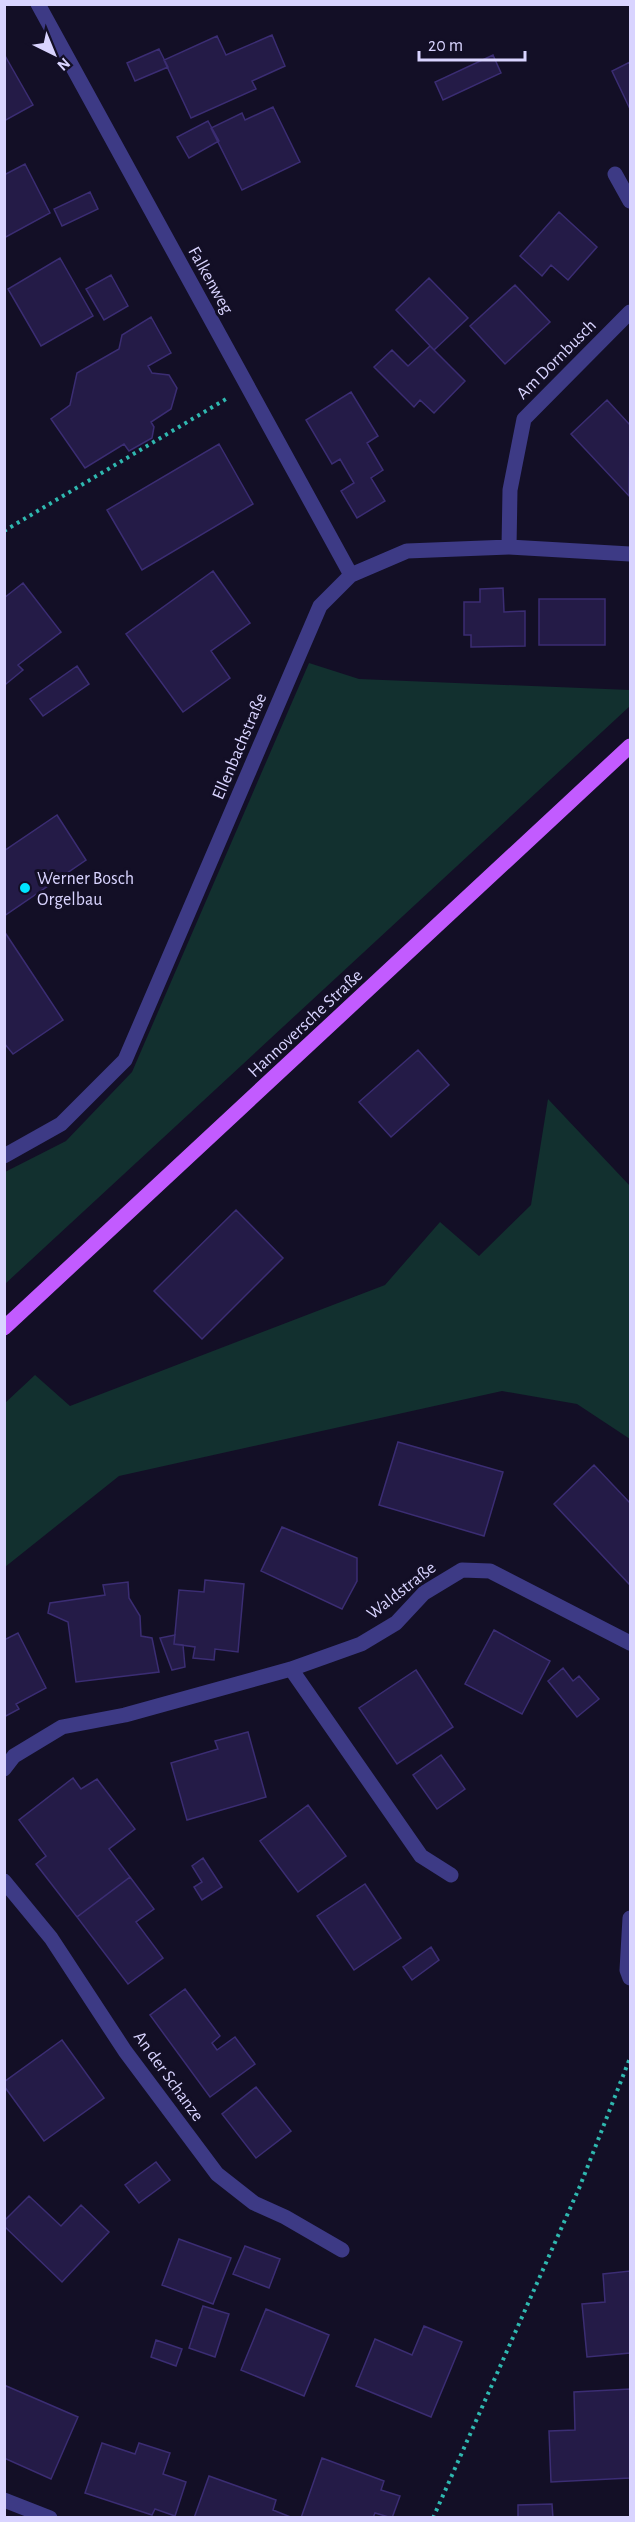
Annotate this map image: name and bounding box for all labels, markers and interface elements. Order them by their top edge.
north arrow [24,24,84,84]
scale bar [419,24,526,62]
text: 20 m [428,37,463,55]
text: N [54,55,73,74]
street label: Falkenweg [184,244,236,317]
street label: Am Dornbusch [513,316,600,403]
street label: Ellenbachstraße [209,691,270,802]
place label: Werner Bosch Orgelbau [37,870,134,909]
marker: Werner Bosch Orgelbau [18,881,32,895]
street label: Hannoversche Straße [245,966,366,1081]
street label: Waldstraße [364,1559,439,1623]
street label: An der Schanze [130,2028,207,2125]

